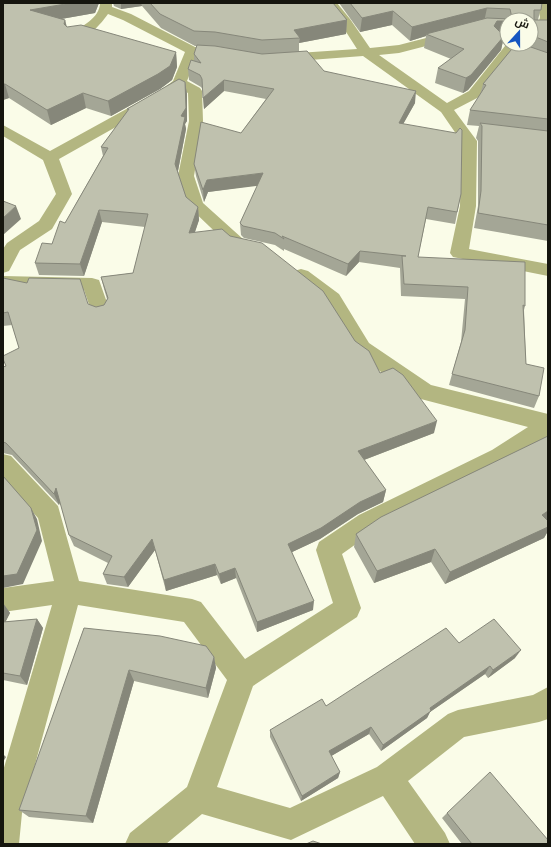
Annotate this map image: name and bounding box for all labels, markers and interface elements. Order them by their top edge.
north arrow [499,12,539,52]
text: ش [513,14,532,32]

